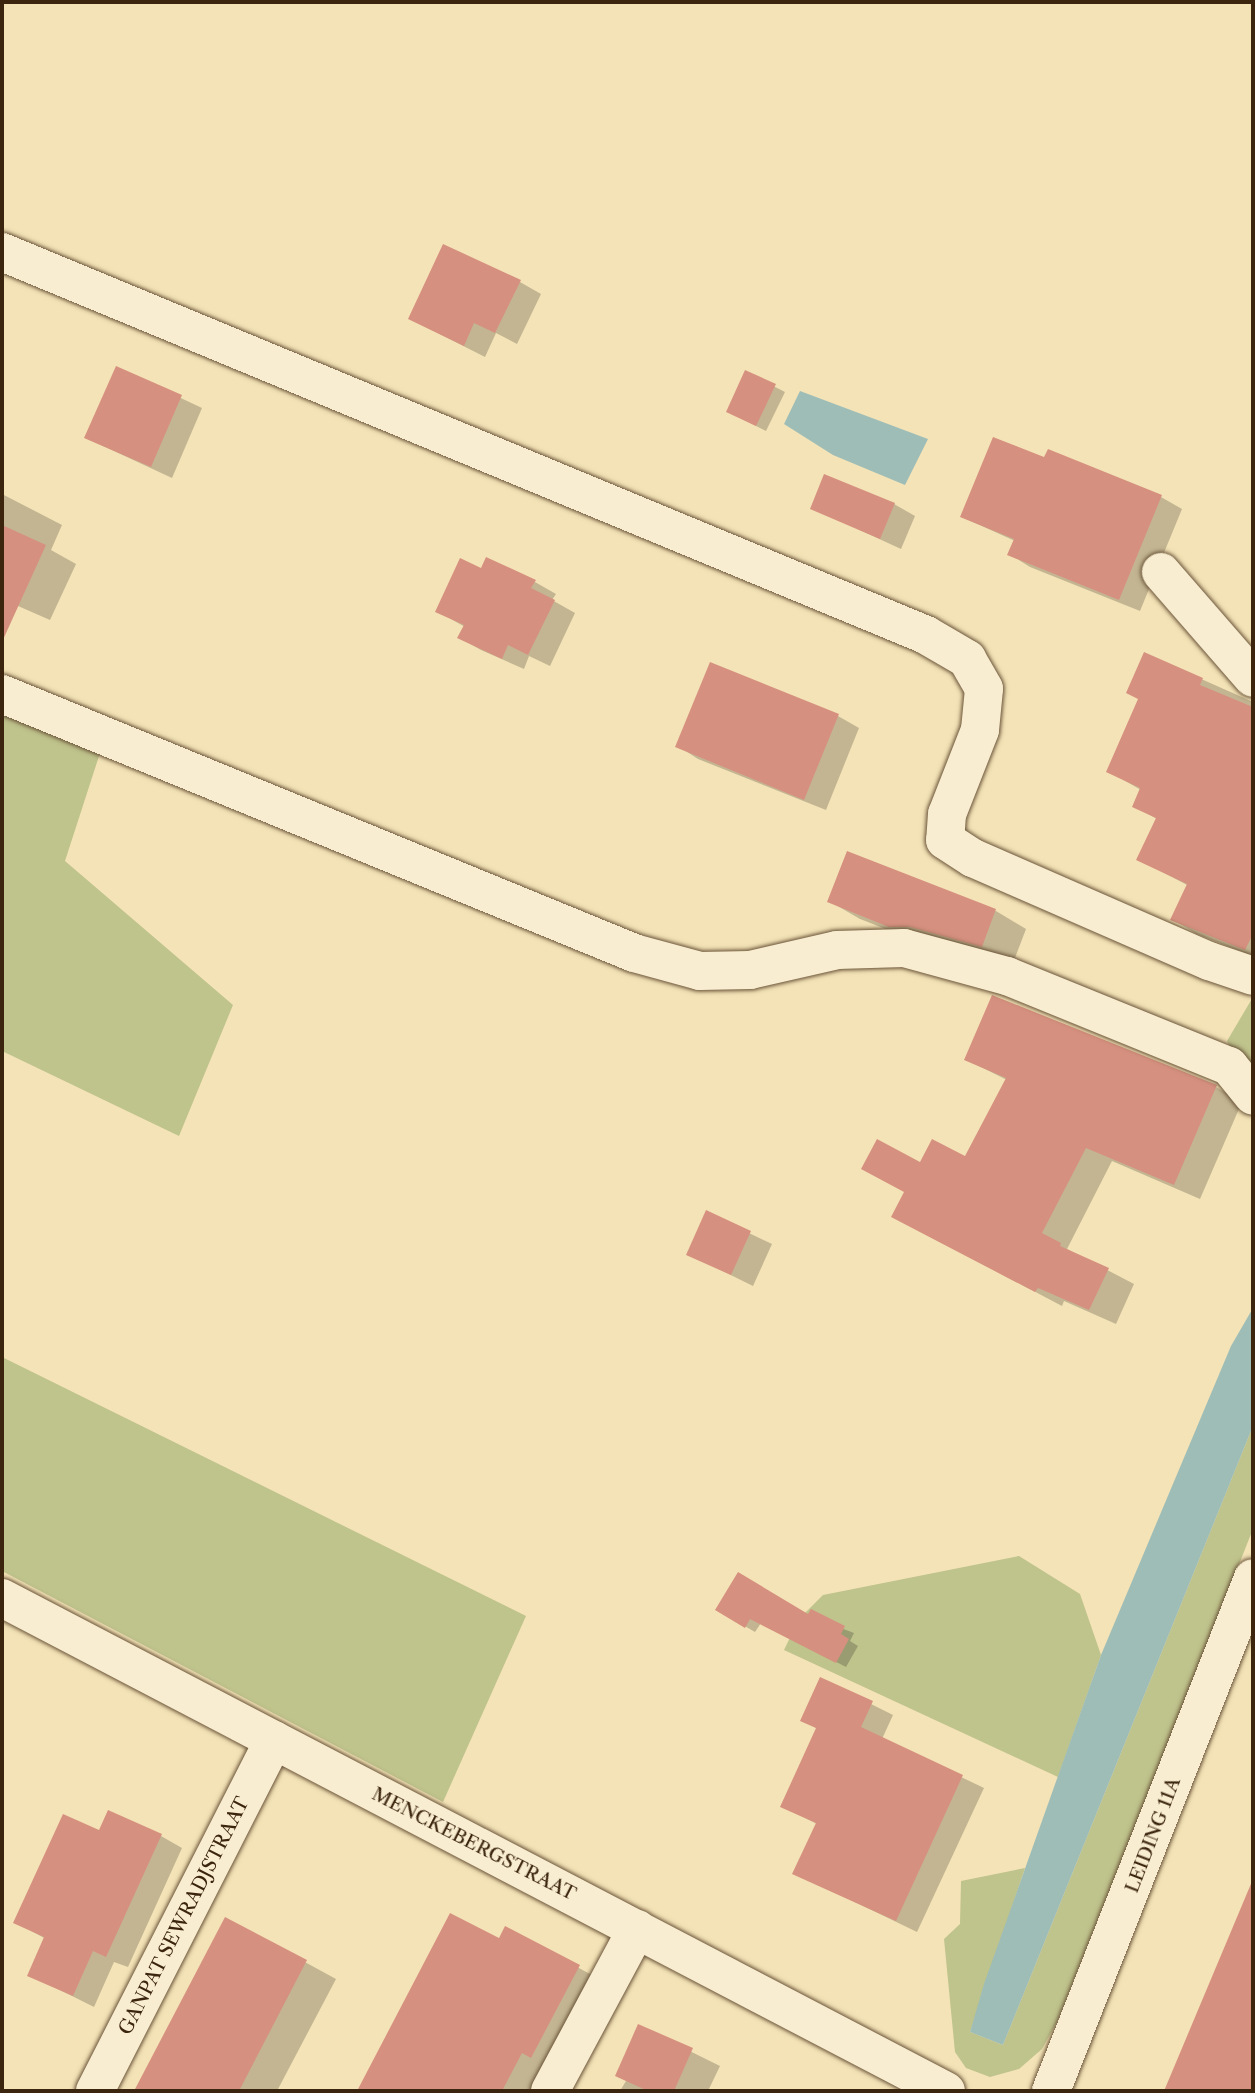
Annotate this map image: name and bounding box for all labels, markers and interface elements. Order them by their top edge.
street label: LEIDING 11A [1121,1774,1185,1896]
street label: MENCKEBERGSTRAAT [368,1783,580,1905]
street label: GANPAT SEWRADJSTRAAT [114,1793,254,2039]

